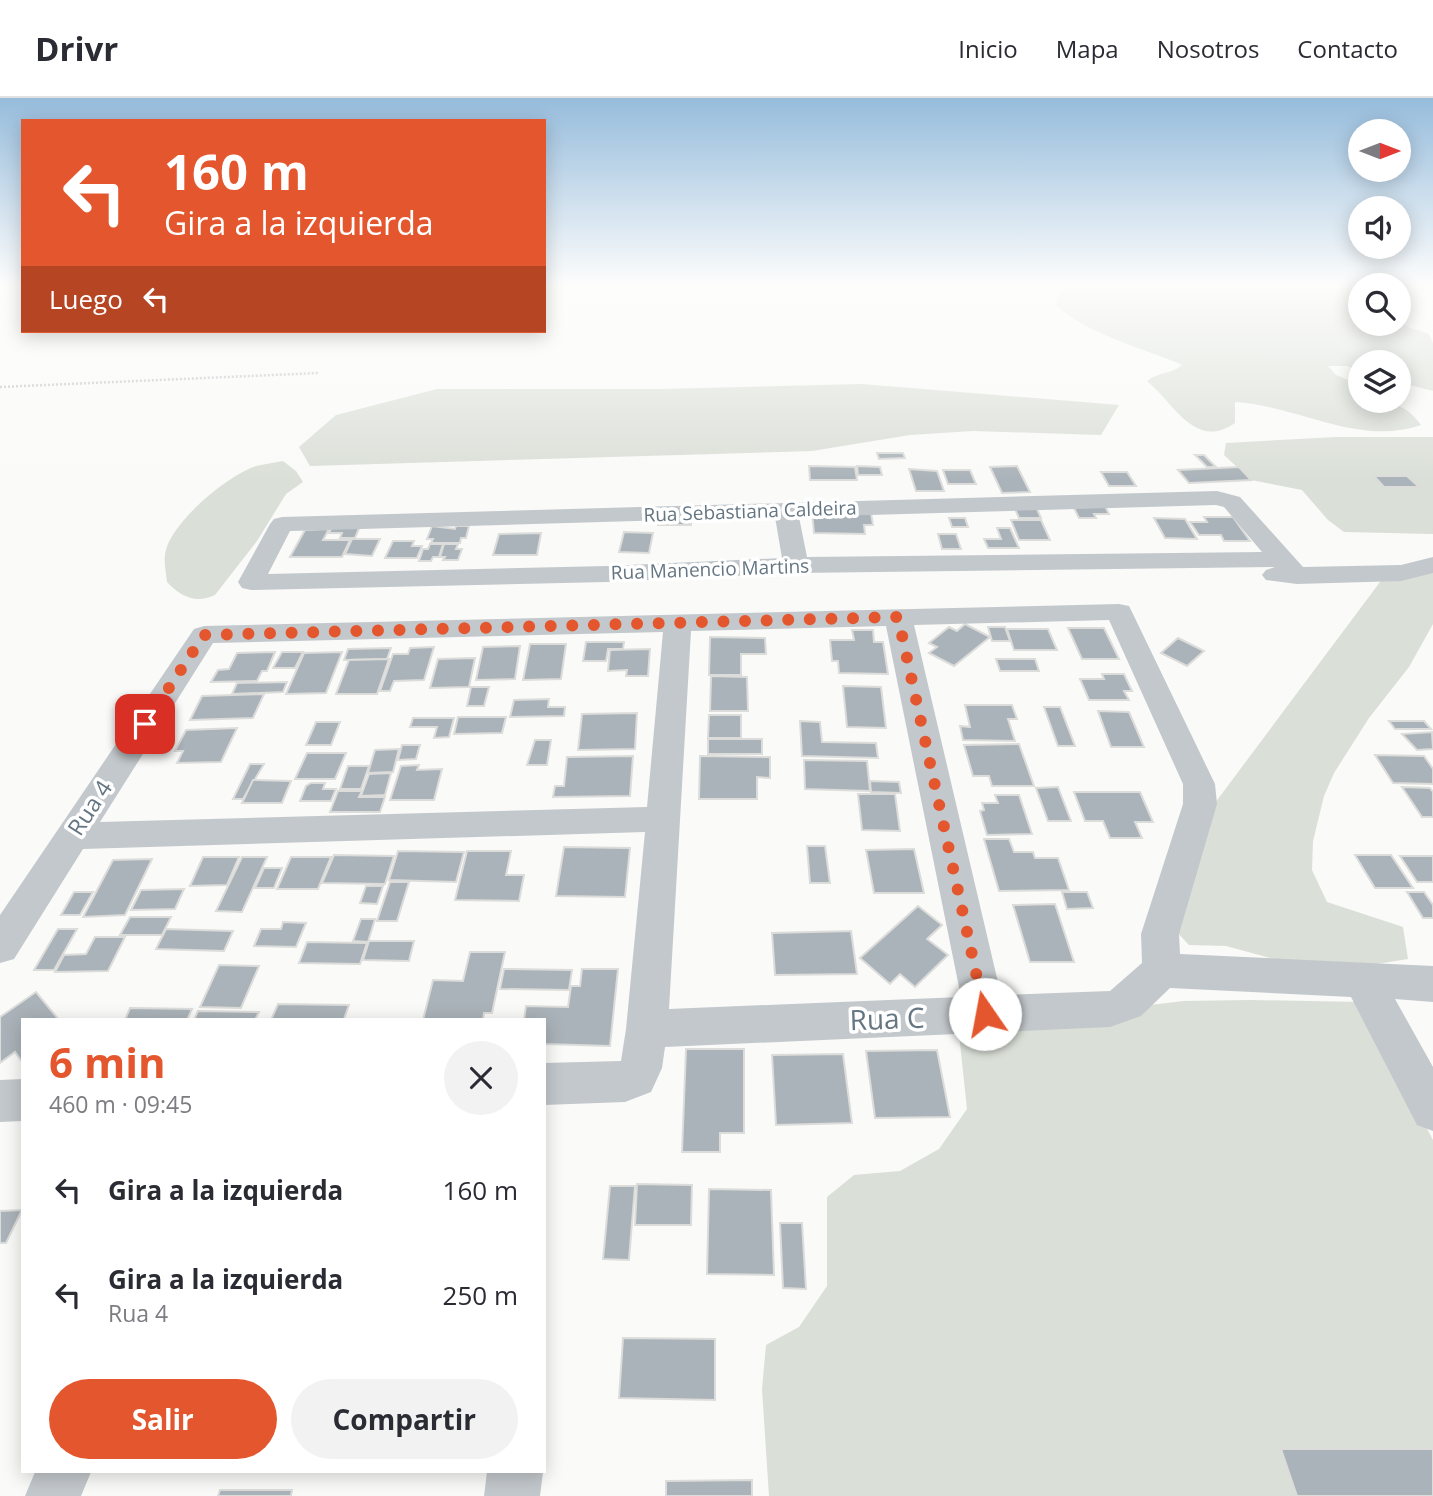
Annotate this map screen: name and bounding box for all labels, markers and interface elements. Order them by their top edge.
text: Drivr [35,26,118,71]
text: Inicio [958,32,1018,65]
text: Mapa [1056,32,1119,65]
text: Nosotros [1157,32,1259,65]
text: Contacto [1297,32,1398,65]
north arrow [1348,119,1410,182]
map controls [1348,119,1411,413]
text: 160 m [164,138,309,204]
icon: left [49,147,140,238]
button: sound [1348,196,1411,259]
text: Gira a la izquierda [164,201,434,244]
button: search [1348,273,1411,336]
icon: left [137,280,175,318]
text: Luego [49,281,123,317]
button: layers [1348,350,1411,413]
street label: Rua Sebastiana Caldeira [643,494,857,528]
street label: Rua Manencio Martins [610,553,810,585]
pin [115,694,175,754]
icon: arrive [126,705,164,743]
street label: Rua 4 [59,773,119,841]
position arrow [948,977,1022,1051]
street label: Rua C [849,998,925,1038]
text: 6 min [49,1033,166,1090]
button: close [444,1041,518,1115]
text: 460 m · 09:45 [49,1088,192,1120]
icon: left [49,1171,87,1209]
text: Gira a la izquierda [108,1172,343,1208]
text: 160 m [443,1172,518,1208]
text: Gira a la izquierda [108,1261,343,1297]
icon: left [49,1276,87,1314]
text: 250 m [443,1277,518,1313]
text: Rua 4 [108,1297,168,1329]
button: Salir [49,1379,277,1459]
button: Compartir [291,1379,518,1459]

